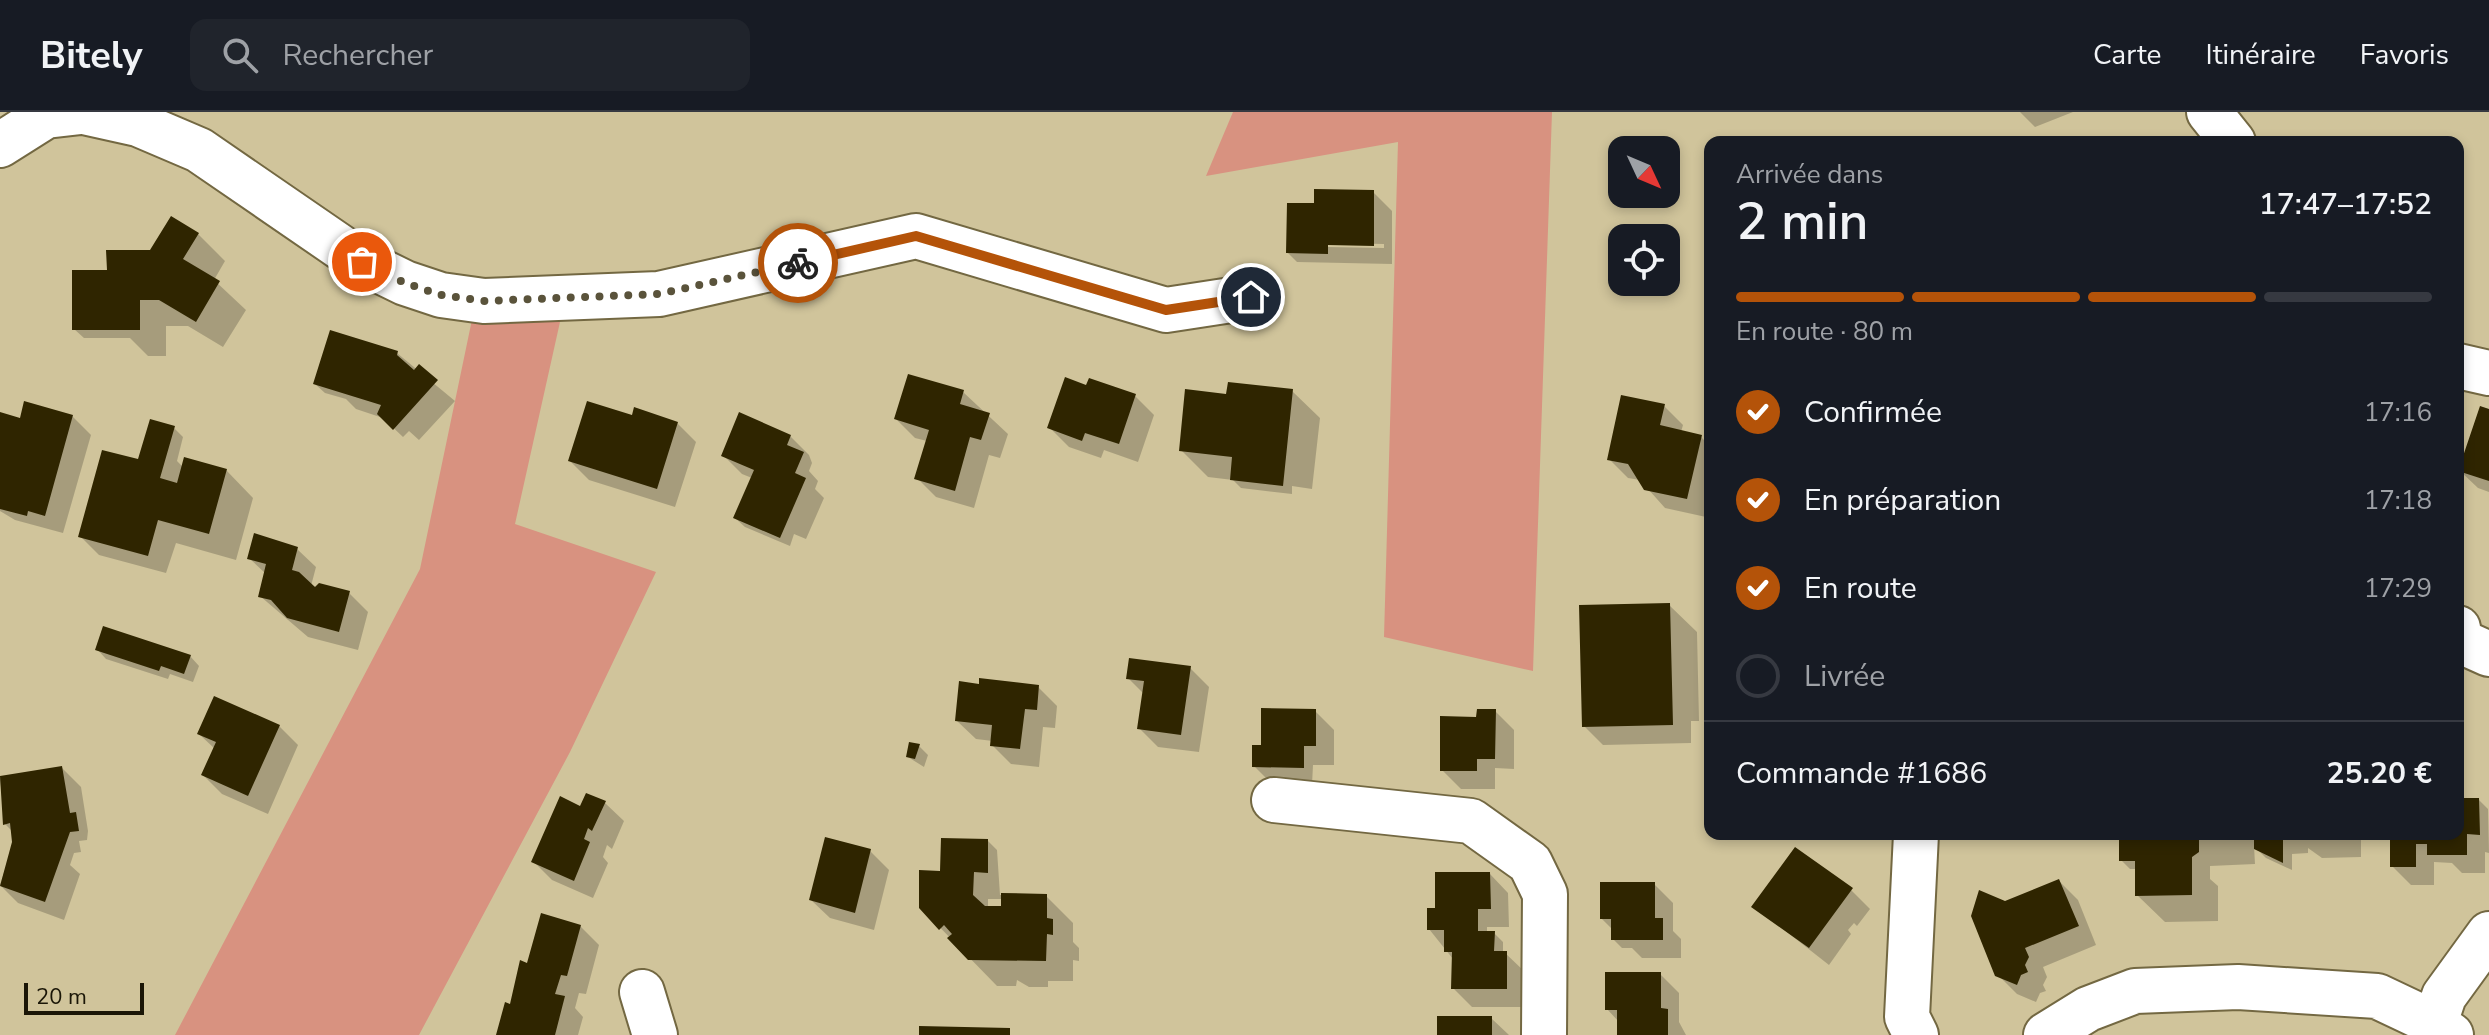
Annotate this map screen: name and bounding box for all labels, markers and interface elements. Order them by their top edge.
search box [190,19,750,91]
text: Bitely [40,30,142,81]
icon: search [218,33,262,77]
text: Rechercher [282,35,433,76]
text: Carte [2093,36,2162,74]
text: Itinéraire [2206,36,2316,74]
text: Favoris [2360,36,2449,74]
north arrow [1608,136,1680,208]
map controls [1608,136,1680,296]
text: Arrivée dans [1736,157,1883,192]
text: 17:47–17:52 [2259,184,2432,225]
text: 2 min [1736,186,1869,257]
courier [758,223,838,303]
button: locate [1608,224,1680,296]
pin [328,228,396,296]
icon: bag [340,240,384,284]
icon: bike [776,241,820,285]
pin [1217,263,1285,331]
icon: home [1229,275,1273,319]
text: En route · 80 m [1736,314,1913,349]
icon: check [1736,390,1780,434]
text: Confirmée [1804,392,1942,433]
text: 17:16 [2364,395,2432,430]
icon: check [1736,478,1780,522]
text: En préparation [1804,480,2001,521]
text: 17:18 [2364,483,2432,518]
icon: check [1736,566,1780,610]
text: En route [1804,568,1917,609]
text: 17:29 [2364,571,2432,606]
text: Livrée [1804,656,1885,697]
text: Commande #1686 [1736,753,1987,794]
text: 25.20 € [2326,753,2432,794]
scale bar [24,979,144,1015]
text: 20 m [36,982,87,1012]

